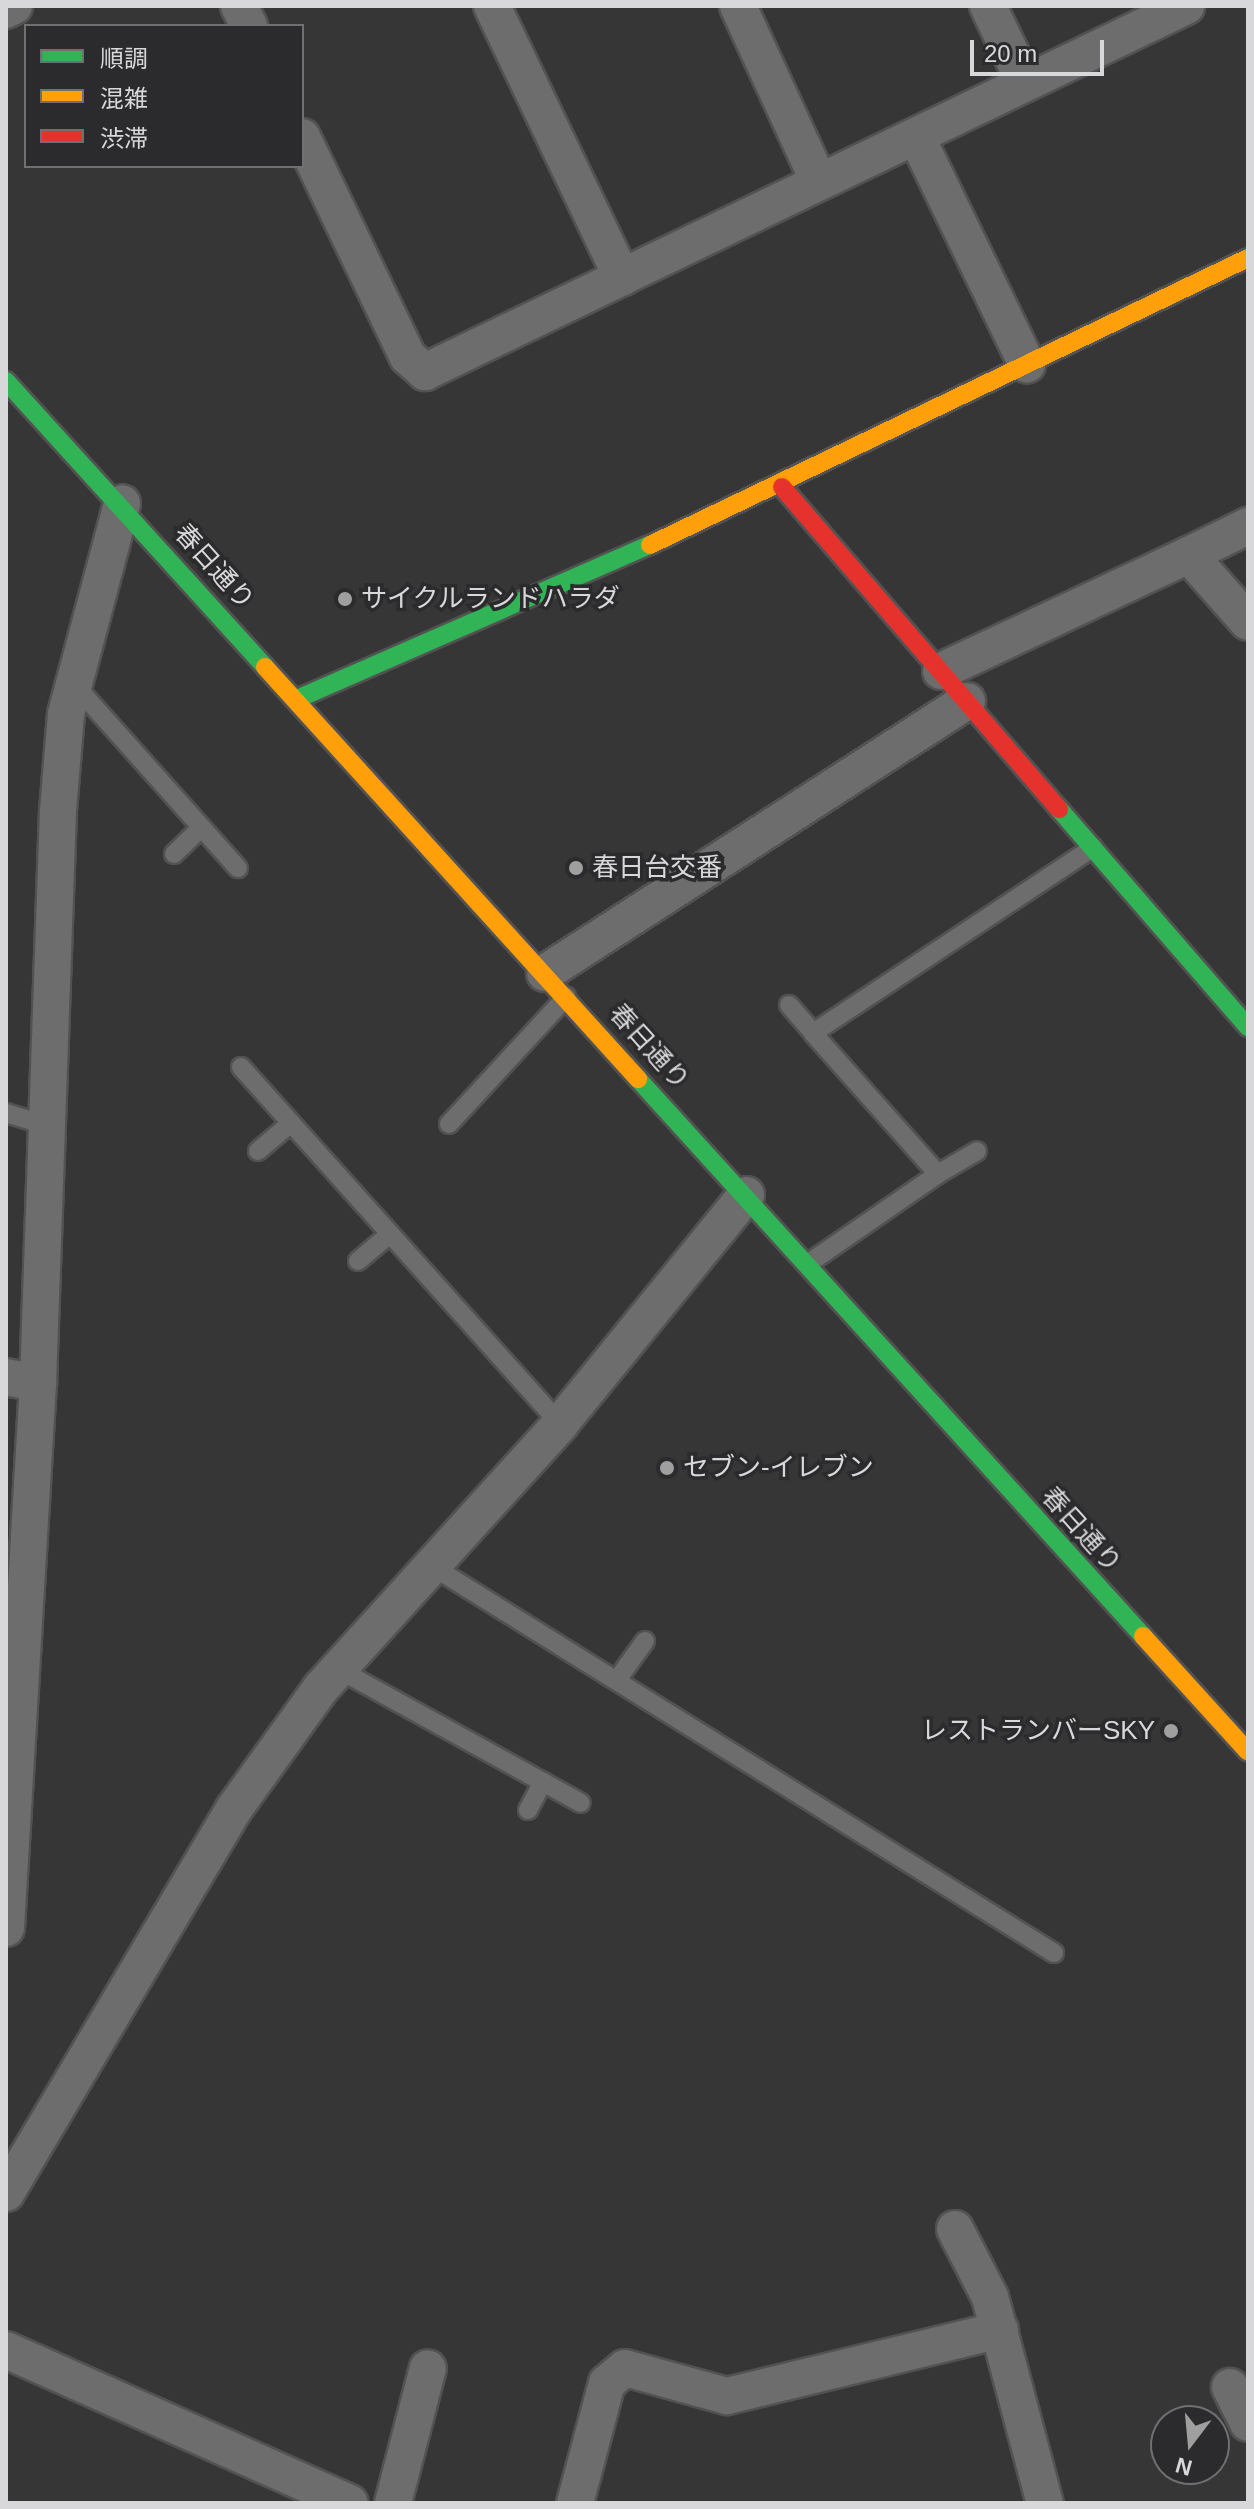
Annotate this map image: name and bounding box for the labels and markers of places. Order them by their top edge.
place label: サイクルランドハラダ [361,583,621,615]
marker: サイクルランドハラダ [336,590,354,608]
place label: 春日台交番 [592,852,722,884]
marker: 春日台交番 [567,859,585,877]
place label: セブン-イレブン [683,1452,874,1484]
marker: セブン-イレブン [658,1459,676,1477]
place label: レストランバーSKY [921,1715,1155,1747]
marker: レストランバーSKY [1162,1722,1180,1740]

